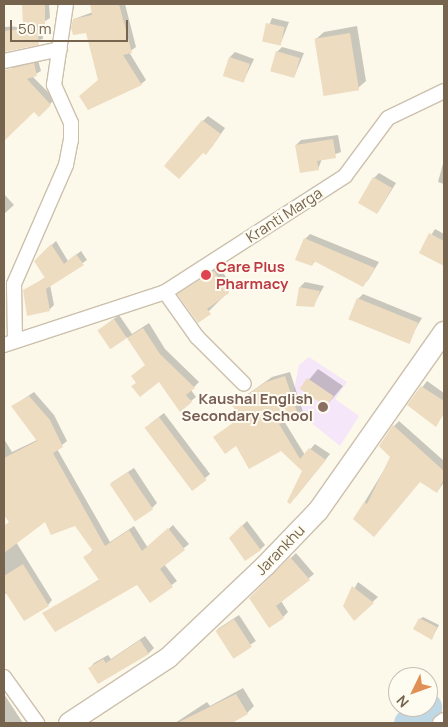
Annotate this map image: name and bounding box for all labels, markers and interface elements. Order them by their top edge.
scale bar [12,10,130,42]
text: 50 m [18,18,52,39]
street label: Kranti Marga [243,184,325,246]
place label: Care Plus Pharmacy [216,257,288,292]
marker: Care Plus Pharmacy [200,269,212,281]
place label: Kaushal English Secondary School [182,389,313,424]
marker: Kaushal English Secondary School [317,401,329,413]
street label: Jarankhu [252,521,308,579]
north arrow [388,667,438,717]
text: N [392,692,413,712]

